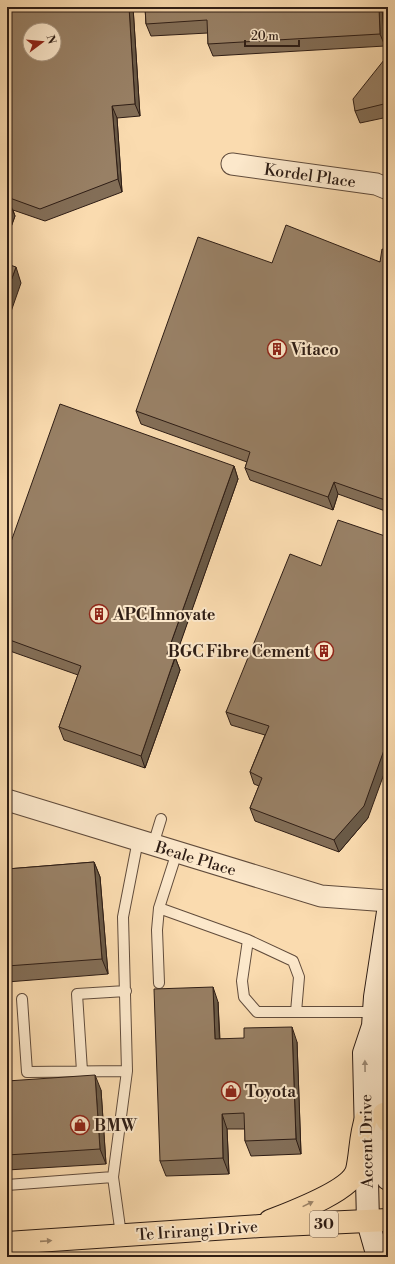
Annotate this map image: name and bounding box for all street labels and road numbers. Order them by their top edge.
street label: Kordel Place [263,160,357,192]
street label: Beale Place [152,837,239,881]
street label: Accent Drive [356,1094,378,1189]
road number: 30 [310,1211,338,1237]
street label: Te Irirangi Drive [136,1217,259,1245]

